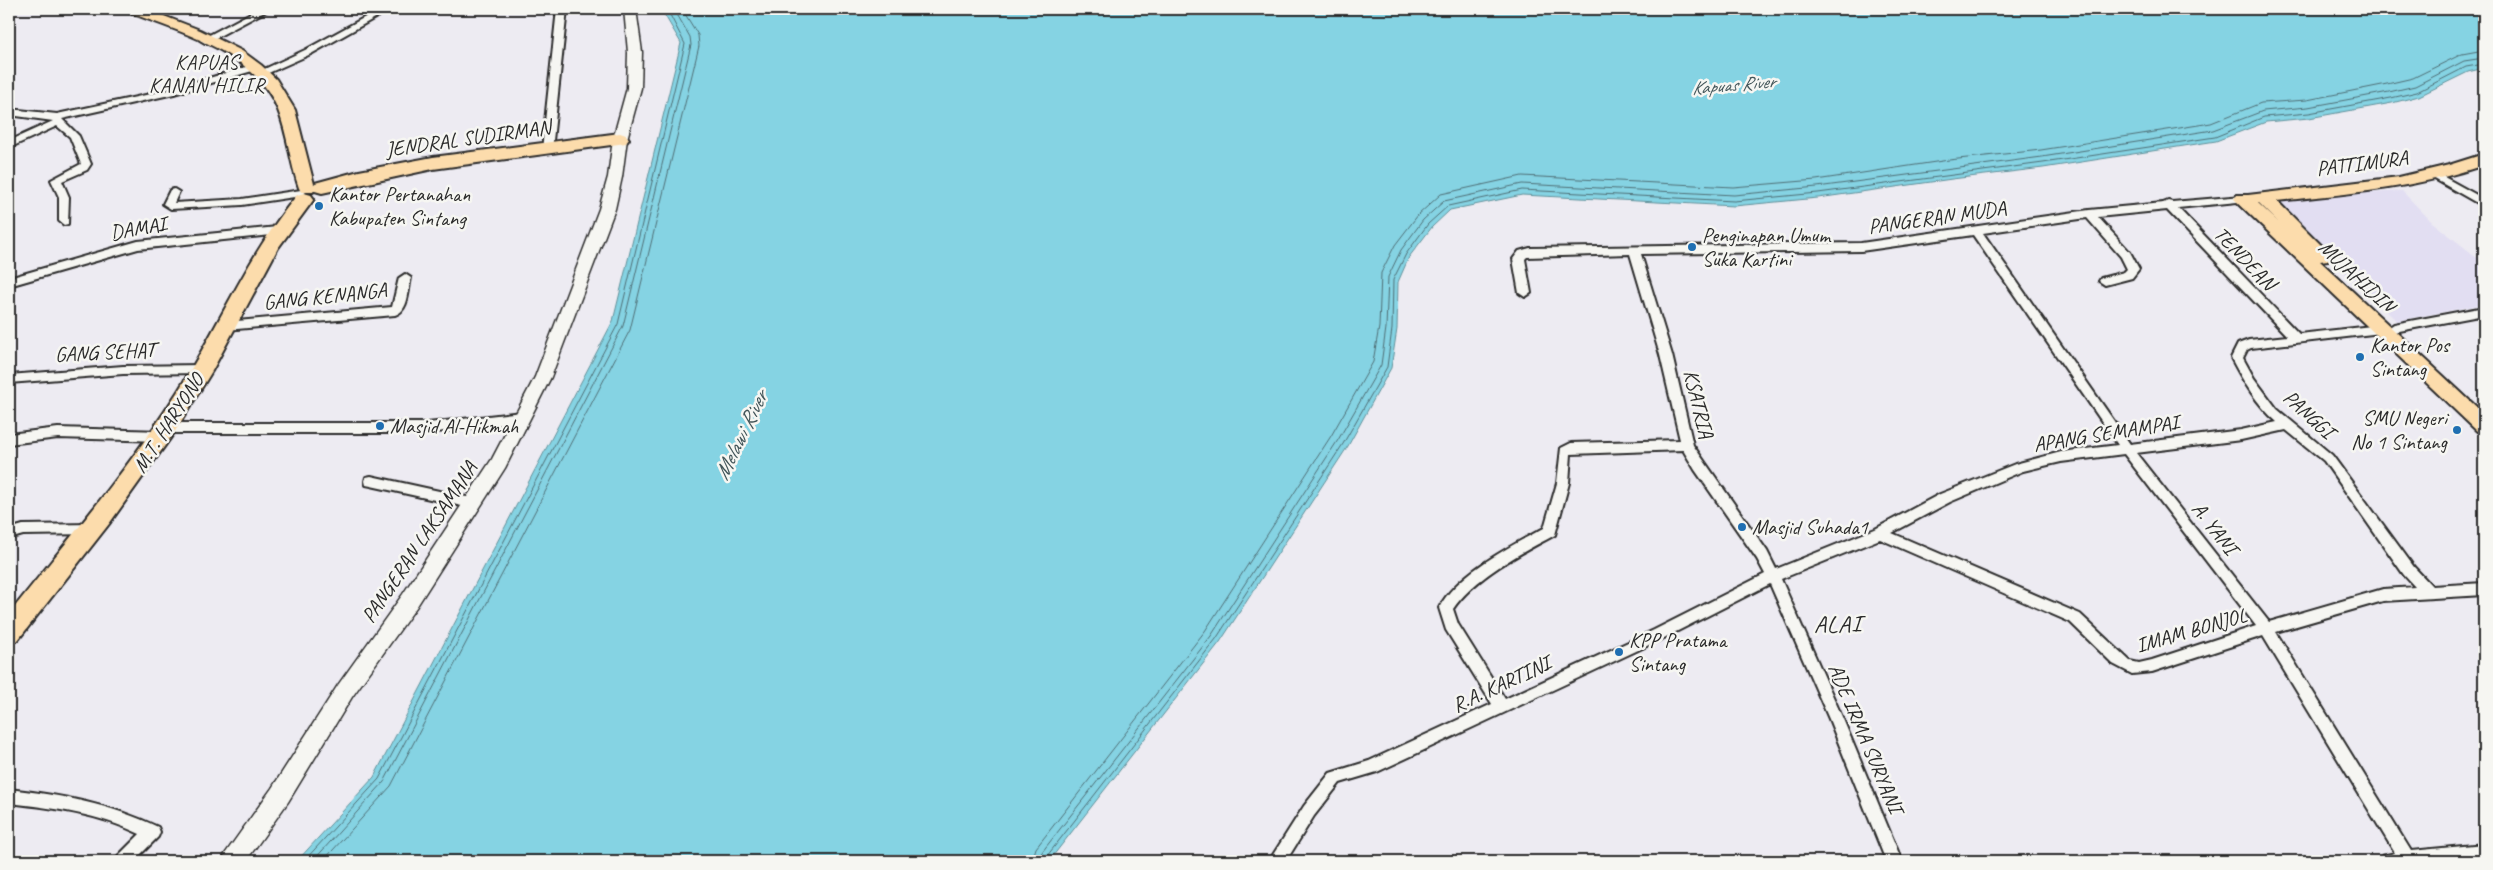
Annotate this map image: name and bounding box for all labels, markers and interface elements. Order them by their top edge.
district label: KAPUAS KANAN HILIR [149,50,266,98]
water label: Kapuas River [1691,69,1780,101]
street label: JENDRAL SUDIRMAN [383,113,555,163]
street label: PATTIMURA [2315,144,2411,182]
place label: Kantor Pertanahan Kabupaten Sintang [329,181,471,231]
street label: PANGERAN MUDA [1866,194,2008,240]
marker: Kantor Pertanahan Kabupaten Sintang [313,200,325,212]
street label: DAMAI [108,209,173,246]
street label: TENDEAN [2208,221,2284,298]
place label: Penginapan Umum Suka Kartini [1702,222,1832,272]
street label: MUJAHIDIN [2314,234,2403,320]
marker: Penginapan Umum Suka Kartini [1686,241,1698,253]
street label: GANG KENANGA [262,276,389,315]
place label: Kantor Pos Sintang [2370,332,2451,382]
street label: GANG SEHAT [54,336,161,368]
marker: Kantor Pos Sintang [2354,351,2366,363]
street label: M.T. HARYONO [126,367,211,477]
street label: KSATRIA [1678,367,1720,441]
water label: Melawi River [708,383,776,484]
street label: PANGGI [2278,384,2343,447]
place label: SMU Negeri No 1 Sintang [2351,405,2450,455]
street label: APANG SEMAMPAI [2032,408,2185,457]
place label: Masjid Al-Hikmah [390,413,519,439]
marker: Masjid Al-Hikmah [374,420,386,432]
marker: SMU Negeri No 1 Sintang [2451,424,2463,436]
street label: PANGERAN LAKSAMANA [355,455,483,628]
street label: A. YANI [2186,496,2246,563]
place label: Masjid Suhada1 [1752,514,1870,540]
marker: Masjid Suhada1 [1736,521,1748,533]
street label: IMAM BONJOL [2133,602,2250,658]
district label: ALAI [1814,609,1866,639]
place label: KPP Pratama Sintang [1629,627,1729,677]
marker: KPP Pratama Sintang [1613,646,1625,658]
street label: R.A. KARTINI [1448,648,1558,718]
street label: ADE IRMA SURYANI [1823,659,1911,821]

